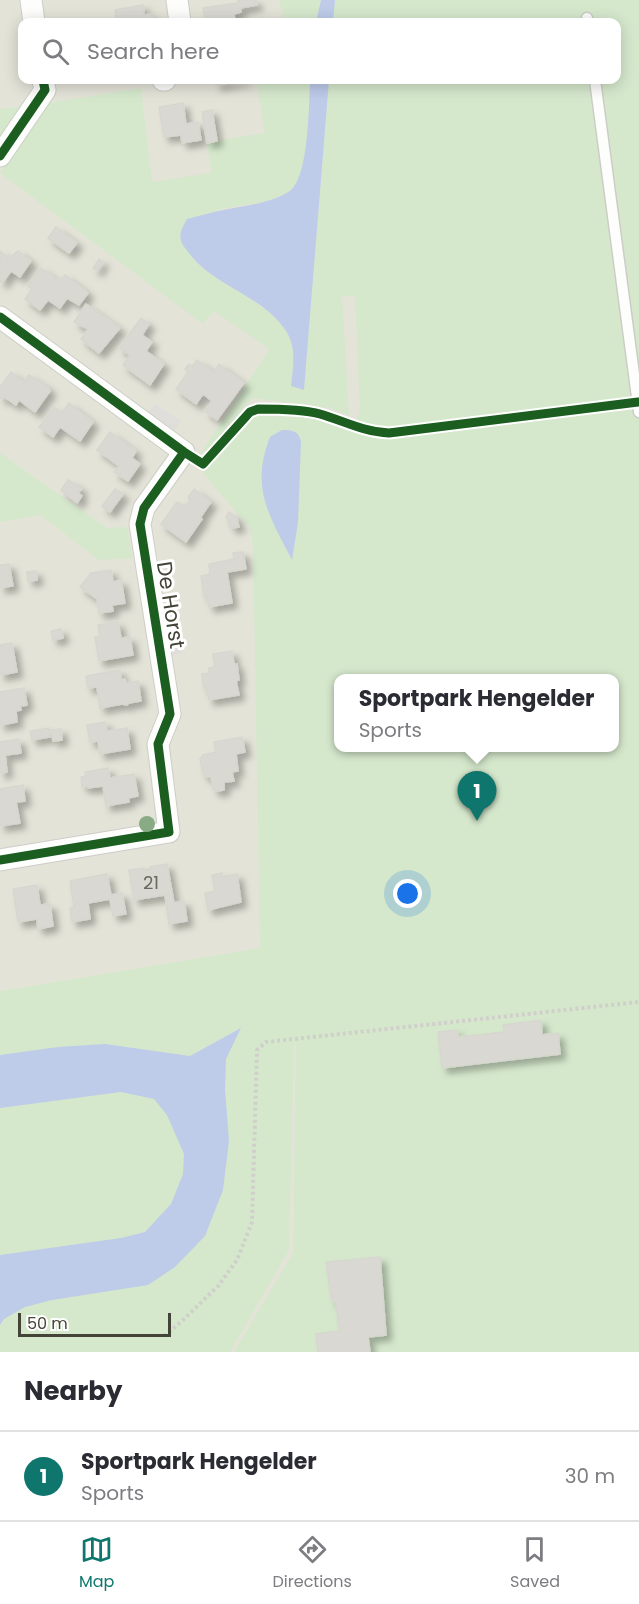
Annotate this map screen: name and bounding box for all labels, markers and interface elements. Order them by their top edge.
search box [18,18,621,84]
icon: search [39,35,72,68]
text: Search here [87,36,220,67]
street label: De Horst [150,559,192,651]
popup [334,674,619,752]
text: Sportpark Hengelder [359,683,594,714]
text: Sports [359,716,422,744]
pin: 1 [458,772,496,821]
house number: 21 [143,870,159,895]
your location [393,879,422,908]
scale bar [18,1310,171,1338]
text: 50 m [27,1312,68,1335]
text: Nearby [24,1373,122,1409]
text: Sportpark Hengelder [81,1446,317,1477]
text: 1 [40,1462,47,1490]
text: 30 m [565,1462,615,1490]
text: Sports [81,1479,144,1507]
tab: Map [79,1533,114,1594]
tab: Directions [273,1533,352,1594]
tab: Saved [510,1533,560,1594]

